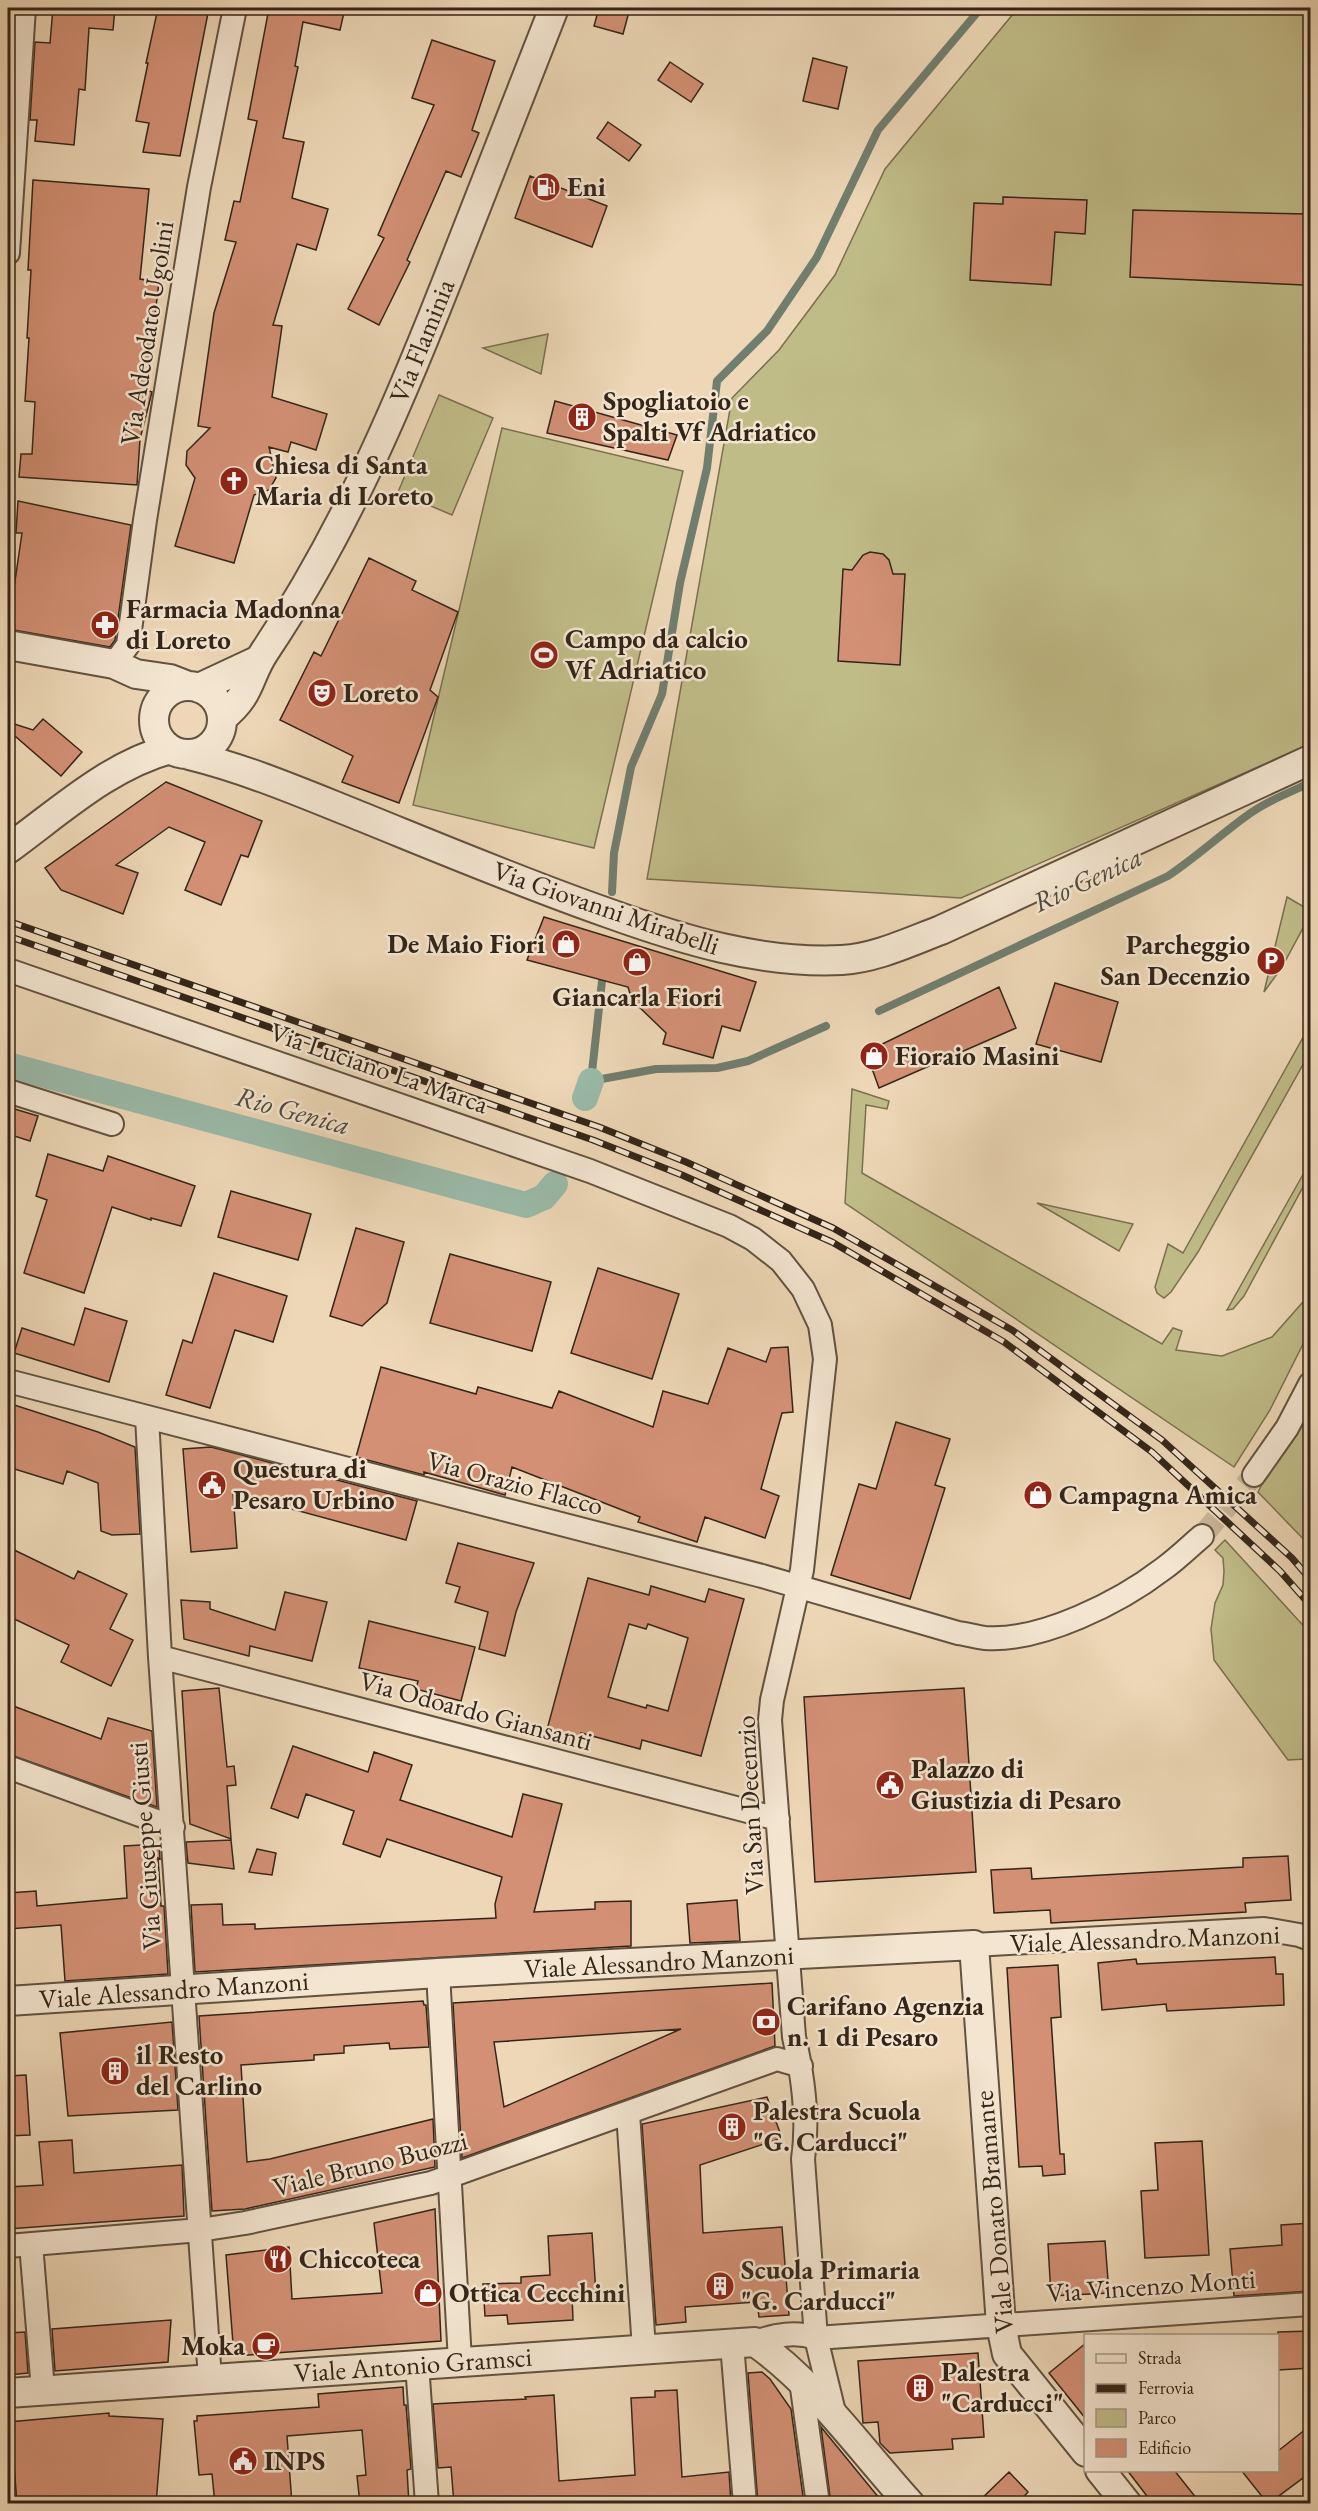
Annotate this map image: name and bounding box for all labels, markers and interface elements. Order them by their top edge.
place label: Eni [567,169,606,204]
fuel station icon: Eni [530,171,562,203]
street label: Via Adeodato Ugolini [111,218,182,448]
street label: Via Flaminia [381,273,462,408]
place label: Spogliatoio e Spalti Vf Adriatico [603,383,816,449]
building icon: Spogliatoio e Spalti Vf Adriatico [566,401,598,433]
place label: Chiesa di Santa Maria di Loreto [255,447,433,513]
church icon: Chiesa di Santa Maria di Loreto [218,465,250,497]
place label: Farmacia Madonna di Loreto [126,591,341,657]
pharmacy icon: Farmacia Madonna di Loreto [89,609,121,641]
place label: Campo da calcio Vf Adriatico [565,621,748,687]
sports icon: Campo da calcio Vf Adriatico [528,639,560,671]
place label: Loreto [343,675,419,710]
theatre icon: Loreto [306,677,338,709]
water label: Rio Genica [1026,838,1148,920]
street label: Via Giovanni Mirabelli [488,852,724,963]
place label: De Maio Fiori [387,926,545,961]
place label: Parcheggio San Decenzio [1100,927,1250,993]
shop icon: De Maio Fiori [550,928,582,960]
parking icon: Parcheggio San Decenzio [1255,945,1287,977]
shop icon: Giancarla Fiori [621,946,653,978]
place label: Giancarla Fiori [552,979,722,1014]
street label: Via Luciano La Marca [265,1014,493,1121]
place label: Fioraio Masini [895,1038,1059,1073]
shop icon: Fioraio Masini [858,1040,890,1072]
water label: Rio Genica [232,1077,354,1143]
street label: Via Orazio Flacco [423,1442,607,1523]
place label: Questura di Pesaro Urbino [233,1451,395,1517]
public building icon: Questura di Pesaro Urbino [196,1469,228,1501]
place label: Campagna Amica [1059,1477,1257,1512]
shop icon: Campagna Amica [1022,1479,1054,1511]
street label: Via Odoardo Giansanti [356,1663,597,1759]
street label: Via San Decenzio [727,1715,772,1896]
street label: Via Giuseppe Giusti [120,1740,169,1951]
place label: Palazzo di Giustizia di Pesaro [911,1751,1121,1817]
public building icon: Palazzo di Giustizia di Pesaro [874,1769,906,1801]
street label: Viale Alessandro Manzoni [1009,1916,1281,1961]
street label: Viale Alessandro Manzoni [523,1937,795,1986]
street label: Viale Alessandro Manzoni [38,1963,310,2016]
place label: Carifano Agenzia n. 1 di Pesaro [787,1988,984,2054]
bank icon: Carifano Agenzia n. 1 di Pesaro [750,2006,782,2038]
place label: il Resto del Carlino [136,2037,262,2103]
building icon: il Resto del Carlino [99,2055,131,2087]
street label: Viale Donato Bramante [965,2089,1022,2335]
place label: Palestra Scuola "G. Carducci" [753,2093,921,2159]
building icon: Palestra Scuola "G. Carducci" [716,2111,748,2143]
street label: Viale Bruno Buozzi [269,2122,471,2205]
place label: Chiccoteca [299,2241,421,2276]
restaurant icon: Chiccoteca [262,2243,294,2275]
place label: Scuola Primaria "G. Carducci" [741,2252,920,2318]
street label: Via Vincenzo Monti [1045,2261,1257,2310]
building icon: Scuola Primaria "G. Carducci" [704,2270,736,2302]
place label: Ottica Cecchini [449,2275,625,2310]
shop icon: Ottica Cecchini [412,2277,444,2309]
place label: Moka [181,2328,245,2363]
cafe icon: Moka [250,2330,282,2362]
legend [1084,2334,1279,2472]
street label: Viale Antonio Gramsci [293,2339,534,2390]
text: Strada [1138,2346,1182,2369]
place label: Palestra "Carducci" [941,2354,1064,2420]
building icon: Palestra "Carducci" [904,2372,936,2404]
text: Ferrovia [1138,2376,1195,2399]
text: Parco [1138,2406,1176,2429]
text: Edificio [1138,2436,1191,2459]
place label: INPS [264,2443,325,2478]
public building icon: INPS [227,2445,259,2477]

